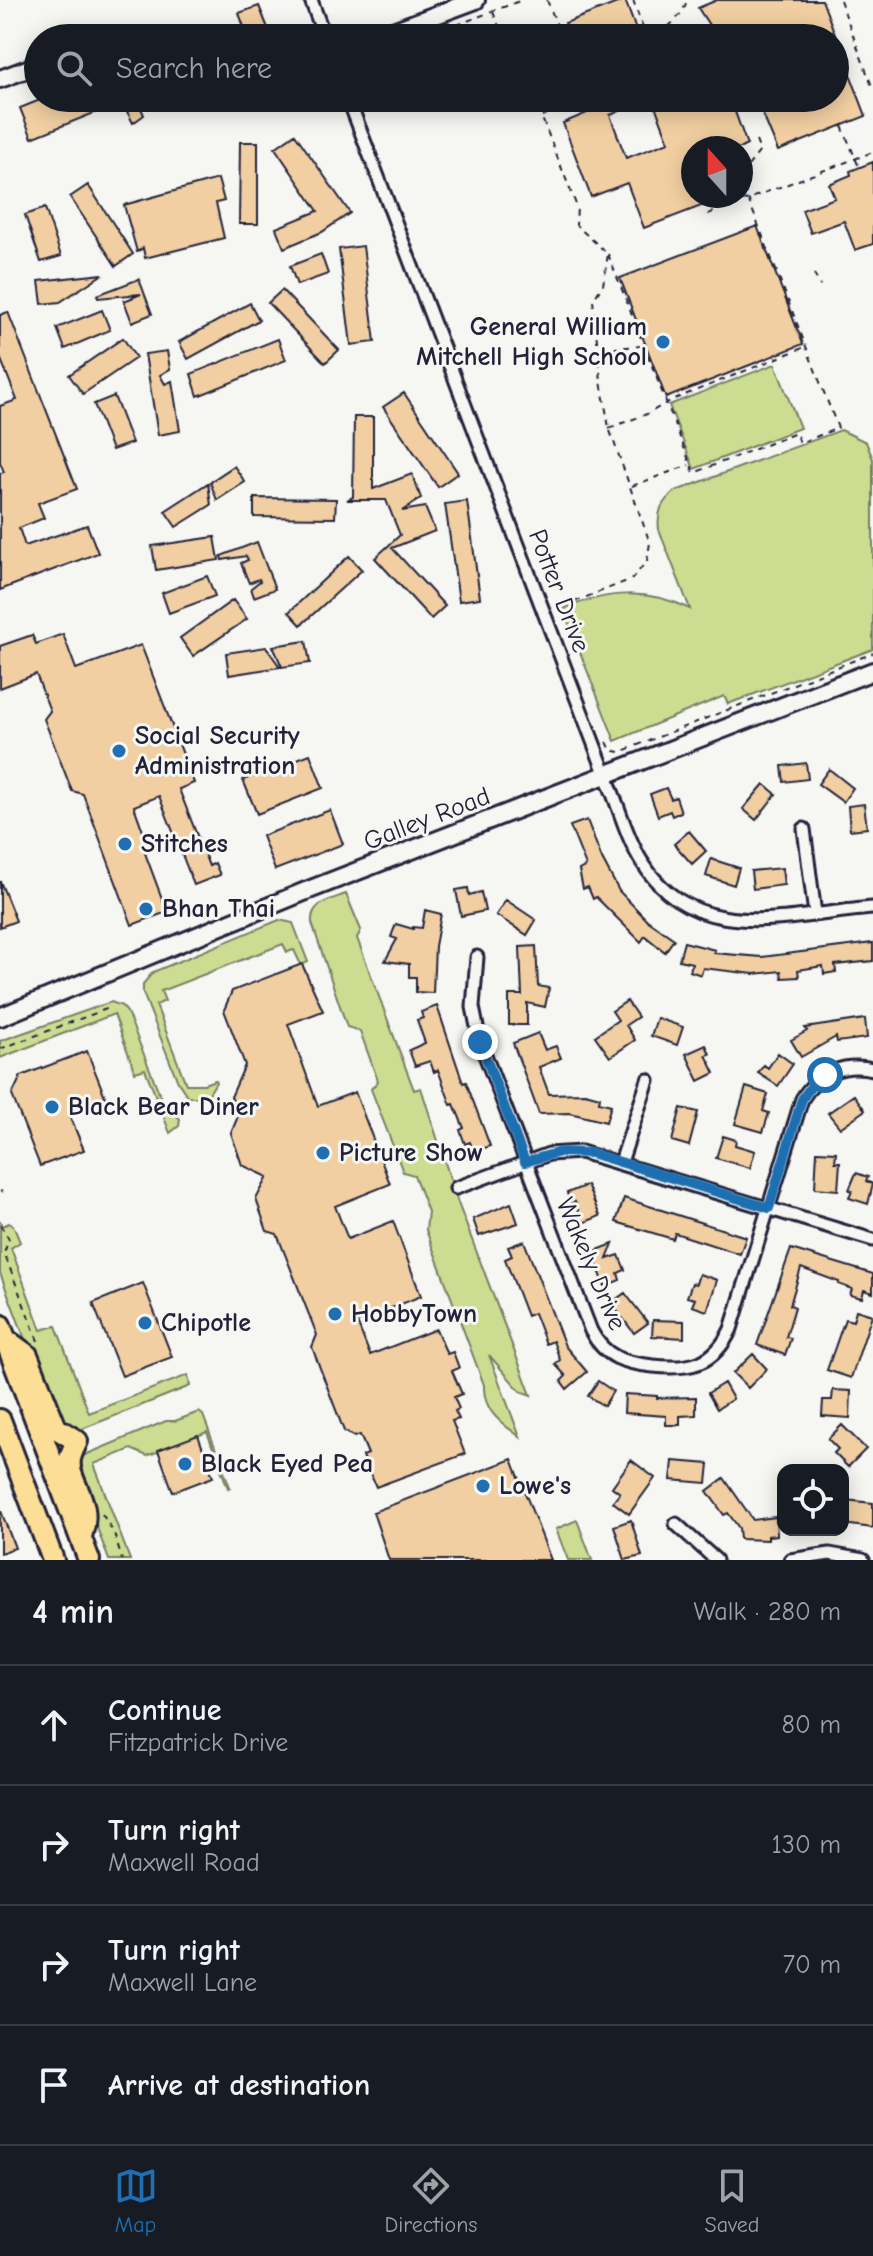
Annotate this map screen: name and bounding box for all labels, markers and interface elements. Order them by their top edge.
search box [24,24,849,112]
icon: search [52,46,96,90]
text: Search here [116,51,272,86]
north arrow [681,136,753,208]
place label: General William Mitchell High School [416,312,647,372]
marker: General William Mitchell High School [654,333,672,351]
street label: Potter Drive [522,525,596,657]
place label: Social Security Administration [135,721,300,781]
marker: Social Security Administration [110,742,128,760]
street label: Galley Road [360,781,494,857]
place label: Stitches [141,829,228,859]
marker: Stitches [116,835,134,853]
place label: Bhan Thai [162,894,275,924]
marker: Bhan Thai [137,900,155,918]
route end [462,1024,498,1060]
route start [807,1057,843,1093]
place label: Black Bear Diner [68,1092,259,1122]
marker: Black Bear Diner [43,1098,61,1116]
place label: Picture Show [339,1138,483,1168]
marker: Picture Show [314,1144,332,1162]
street label: Wakely Drive [550,1193,632,1335]
place label: HobbyTown [351,1299,477,1329]
marker: HobbyTown [326,1305,344,1323]
place label: Chipotle [161,1308,251,1338]
marker: Chipotle [136,1314,154,1332]
place label: Black Eyed Pea [201,1449,373,1479]
marker: Black Eyed Pea [176,1455,194,1473]
map controls [777,1464,849,1536]
button: locate [777,1464,849,1536]
place label: Lowe's [499,1471,571,1501]
marker: Lowe's [474,1477,492,1495]
text: 4 min [32,1592,114,1632]
text: Walk · 280 m [694,1597,841,1627]
text: Continue [108,1693,222,1728]
icon: ahead [32,1703,76,1747]
text: 80 m [782,1710,841,1740]
text: Fitzpatrick Drive [108,1728,288,1758]
text: Turn right [108,1813,240,1848]
icon: right [32,1823,76,1867]
text: 130 m [772,1830,841,1860]
text: Maxwell Road [108,1848,260,1878]
text: Turn right [108,1933,240,1968]
icon: right [32,1943,76,1987]
text: 70 m [783,1950,841,1980]
text: Maxwell Lane [108,1968,257,1998]
icon: arrive [32,2063,76,2107]
text: Arrive at destination [108,2068,370,2103]
tab: Map [114,2164,158,2238]
tab: Directions [385,2164,478,2238]
tab: Saved [705,2164,759,2238]

